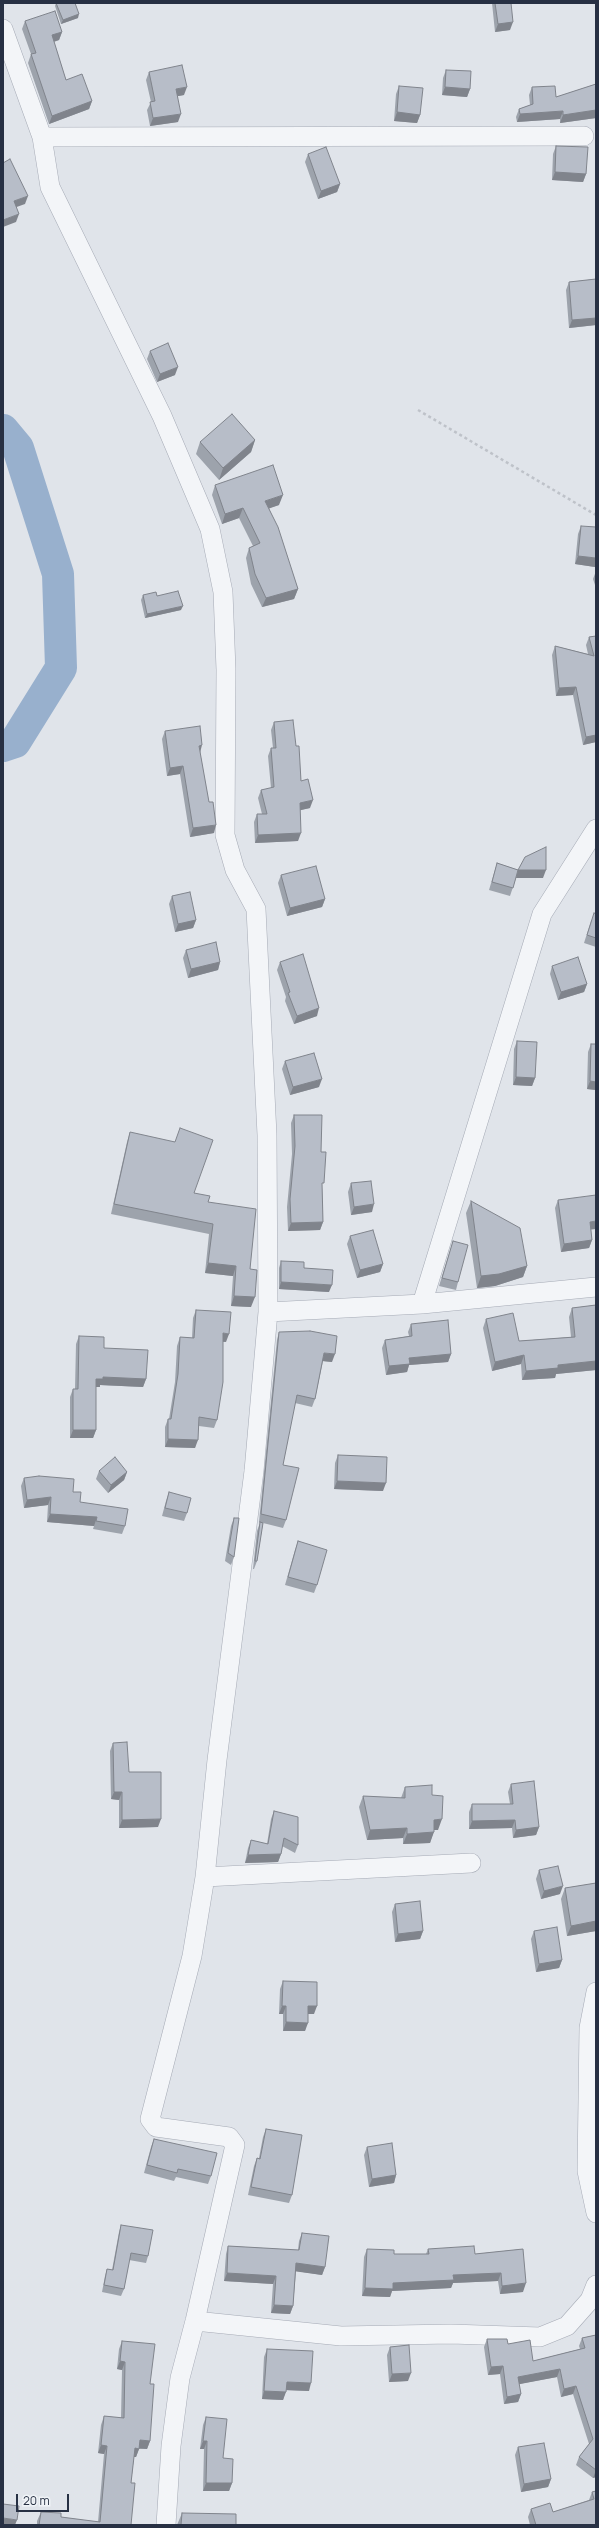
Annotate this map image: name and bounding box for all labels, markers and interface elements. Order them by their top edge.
scale bar [18,2486,71,2512]
text: 20 m [23,2492,50,2509]

